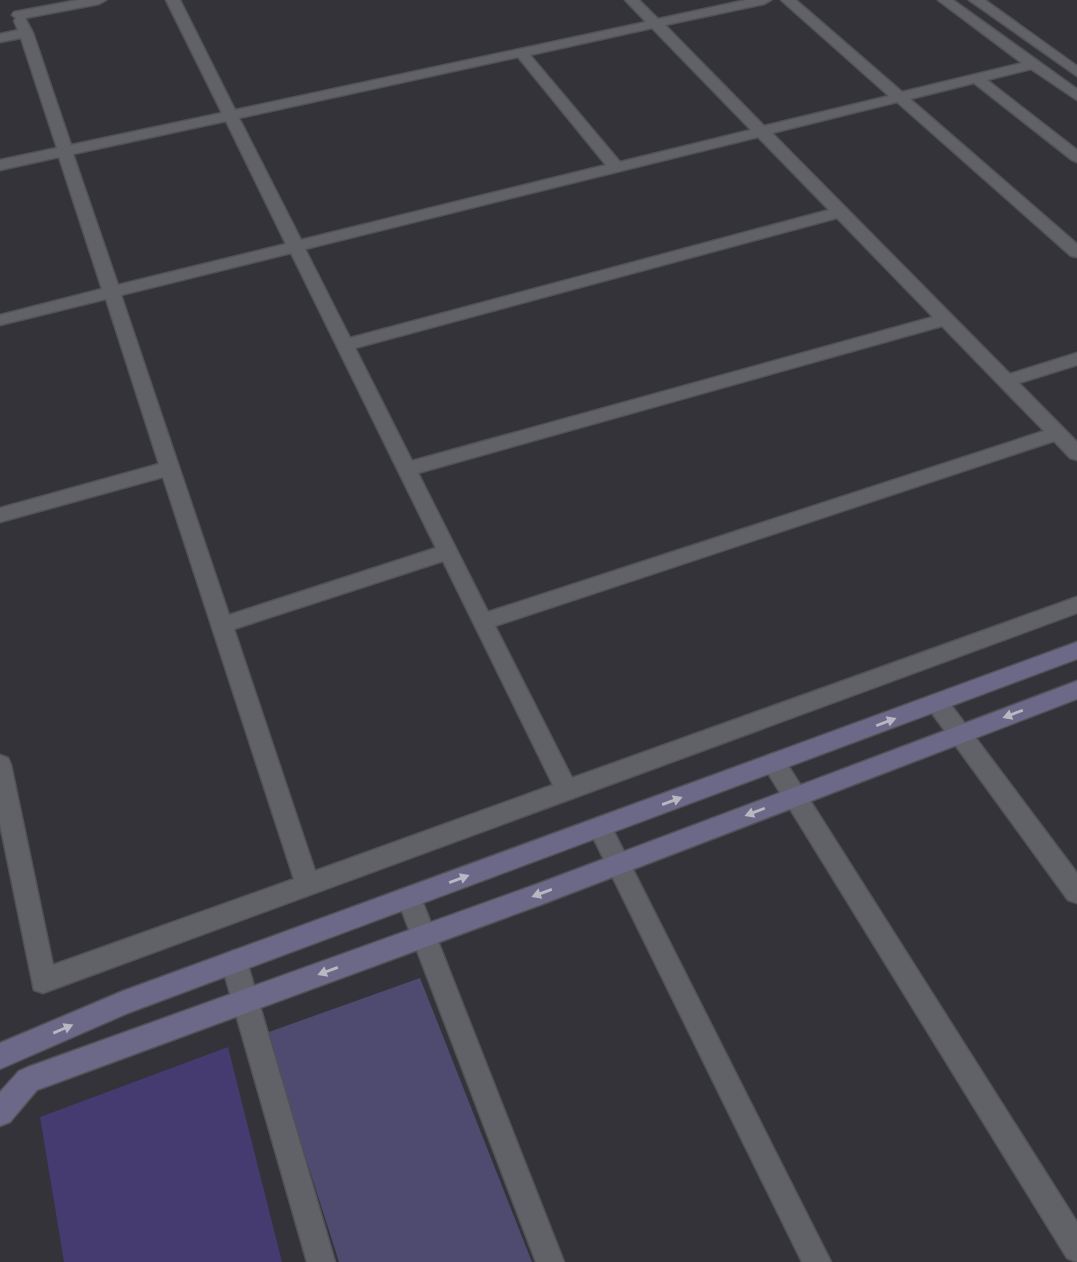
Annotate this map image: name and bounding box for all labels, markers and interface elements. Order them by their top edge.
one-way arrow [1003,709,1024,720]
one-way arrow [875,717,896,728]
one-way arrow [662,795,683,806]
one-way arrow [744,807,765,818]
one-way arrow [448,873,469,884]
one-way arrow [532,888,553,899]
one-way arrow [318,966,339,977]
one-way arrow [52,1023,73,1034]

